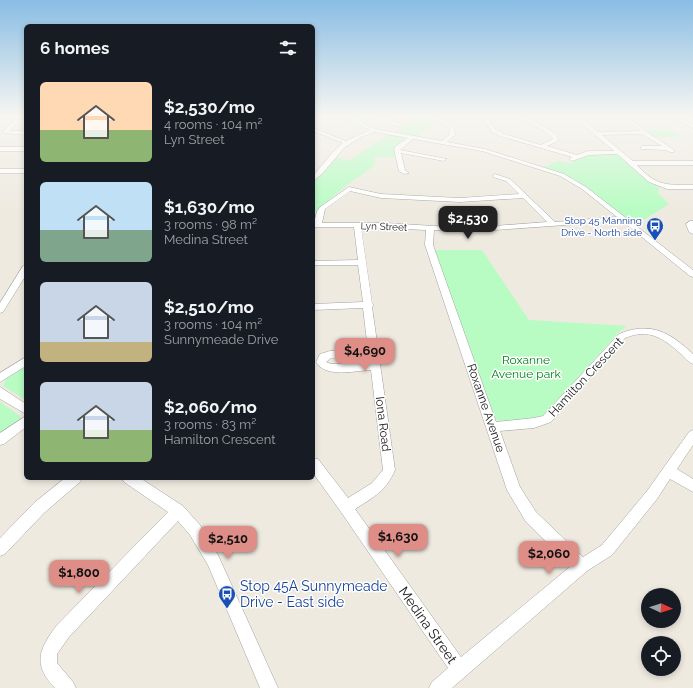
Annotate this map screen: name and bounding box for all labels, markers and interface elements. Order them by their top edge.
icon: filters [277,37,299,59]
text: 6 homes [40,38,109,58]
text: $2,530/mo [164,97,255,117]
icon: home [72,98,120,146]
text: 4 rooms · 104 m² [164,117,262,132]
text: Lyn Street [164,132,225,147]
text: $1,630/mo [164,197,255,217]
icon: home [72,198,120,246]
pin: $2,530 [435,206,501,240]
text: $2,530 [447,211,489,226]
place label: Stop 45 Manning Drive - North side [561,215,642,238]
bus stop icon: Stop 45 Manning Drive - North side [645,216,665,241]
text: 3 rooms · 98 m² [164,217,257,232]
street label: Lyn Street [361,220,408,233]
text: Medina Street [164,232,248,247]
text: $2,510/mo [164,297,254,317]
icon: home [72,298,120,346]
text: 3 rooms · 104 m² [164,317,262,332]
text: Sunnymeade Drive [164,332,278,347]
street label: Hamilton Crescent [546,335,626,419]
pin: $4,690 [332,338,398,372]
text: $4,690 [344,343,386,358]
park label: Roxanne Avenue park [491,353,561,381]
street label: Roxanne Avenue [464,362,508,454]
street label: Iona Road [373,396,393,452]
text: $2,060/mo [164,397,257,417]
icon: home [72,398,120,446]
text: 3 rooms · 83 m² [164,417,256,432]
text: Hamilton Crescent [164,432,276,447]
pin: $1,630 [365,524,431,558]
pin: $2,510 [195,526,261,560]
text: $1,630 [378,529,418,544]
text: $2,510 [208,531,248,546]
pin: $2,060 [516,541,582,575]
text: $2,060 [528,546,570,561]
pin: $1,800 [46,560,112,594]
text: $1,800 [58,565,100,580]
place label: Stop 45A Sunnymeade Drive - East side [240,578,388,610]
street label: Medina Street [396,583,461,667]
bus stop icon: Stop 45A Sunnymeade Drive - East side [217,584,237,609]
north arrow [641,588,681,628]
map controls [641,588,681,676]
button: locate [641,636,681,676]

